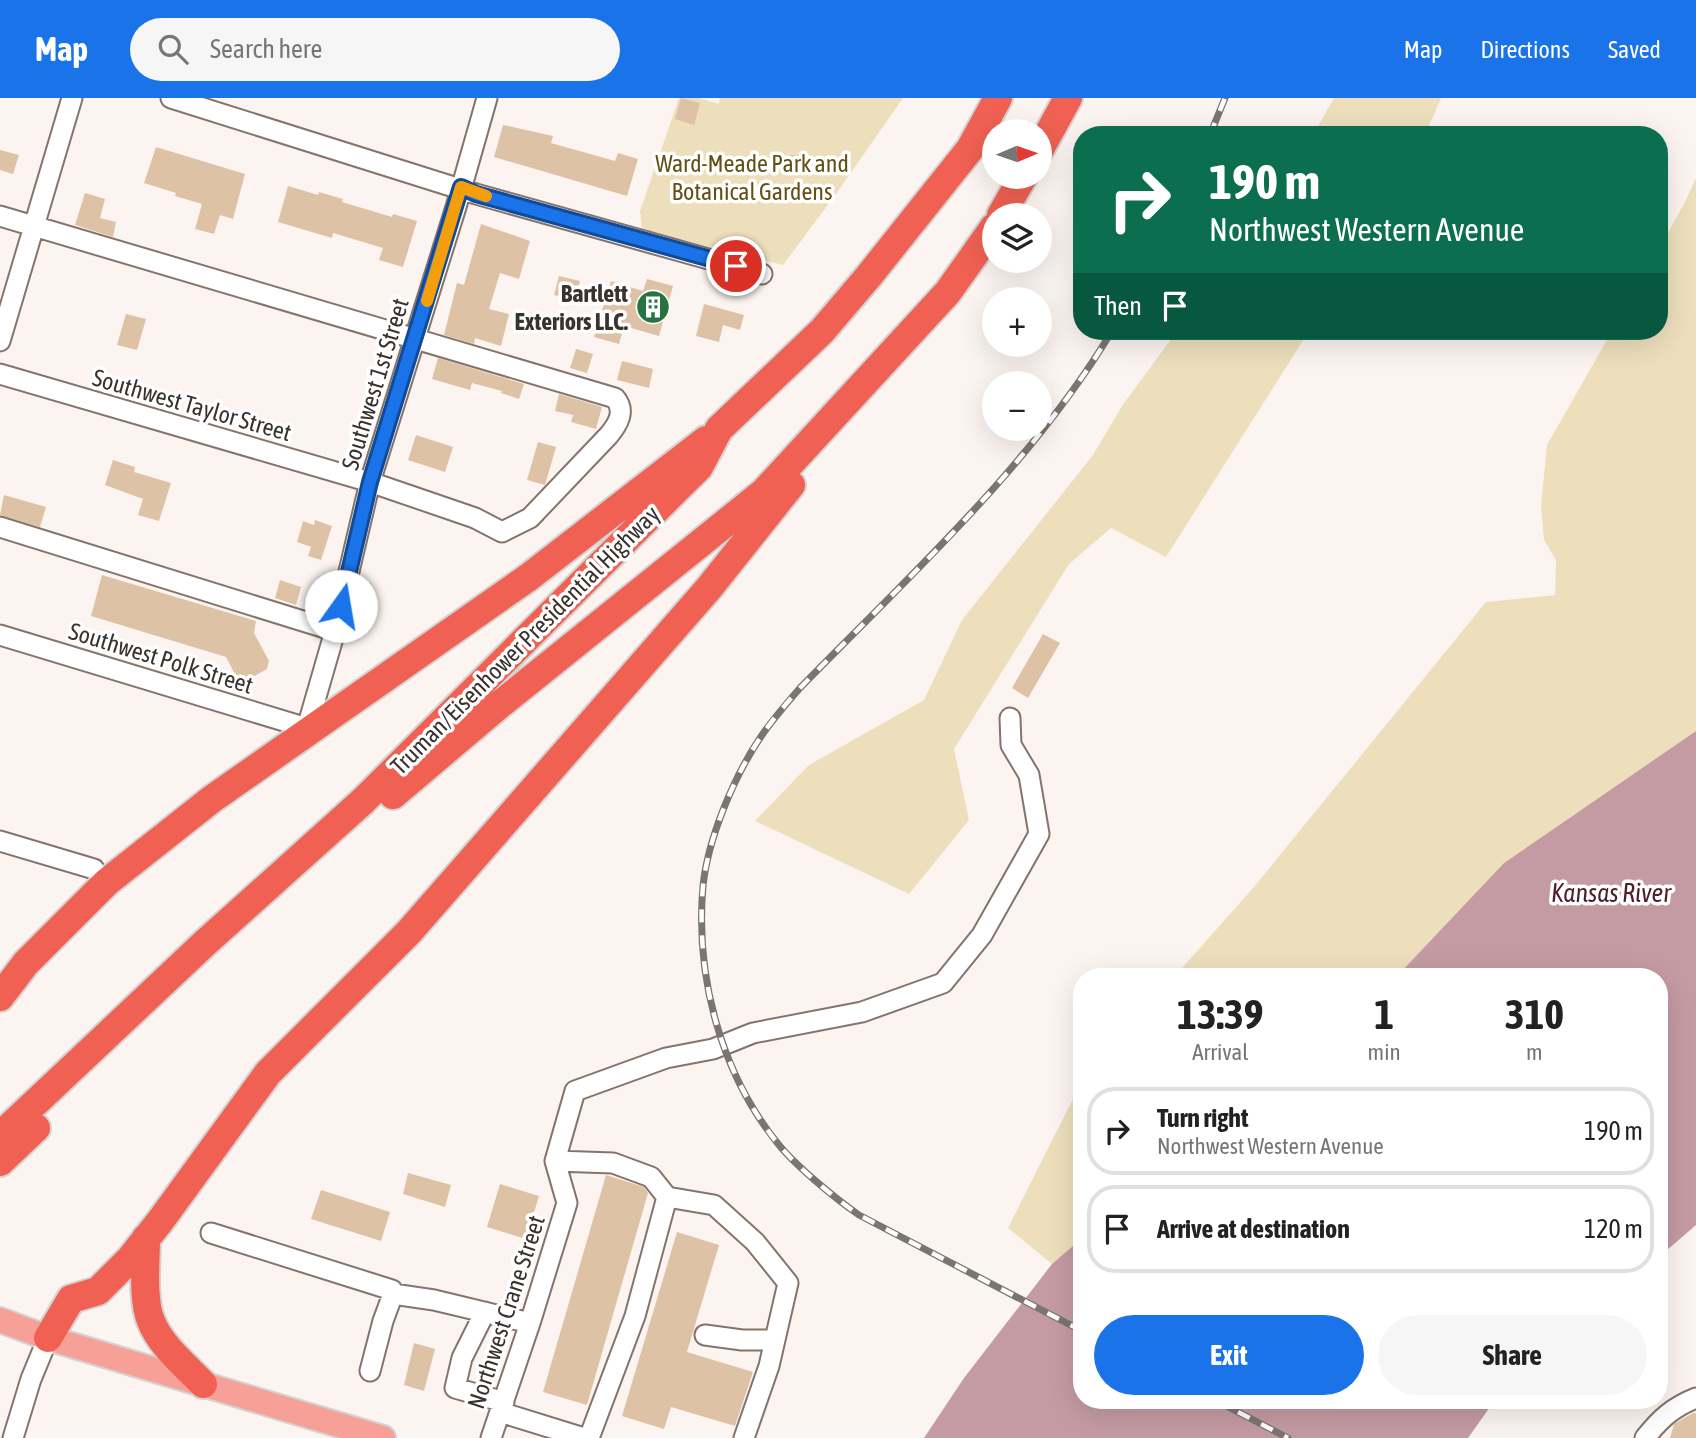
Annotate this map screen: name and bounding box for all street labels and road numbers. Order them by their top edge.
street label: Southwest 1st Street [336,295,414,473]
street label: Southwest Taylor Street [90,364,295,446]
street label: Truman/Eisenhower Presidential Highway [385,500,665,780]
street label: Southwest Polk Street [66,617,256,699]
street label: Northwest Crane Street [462,1212,550,1412]

